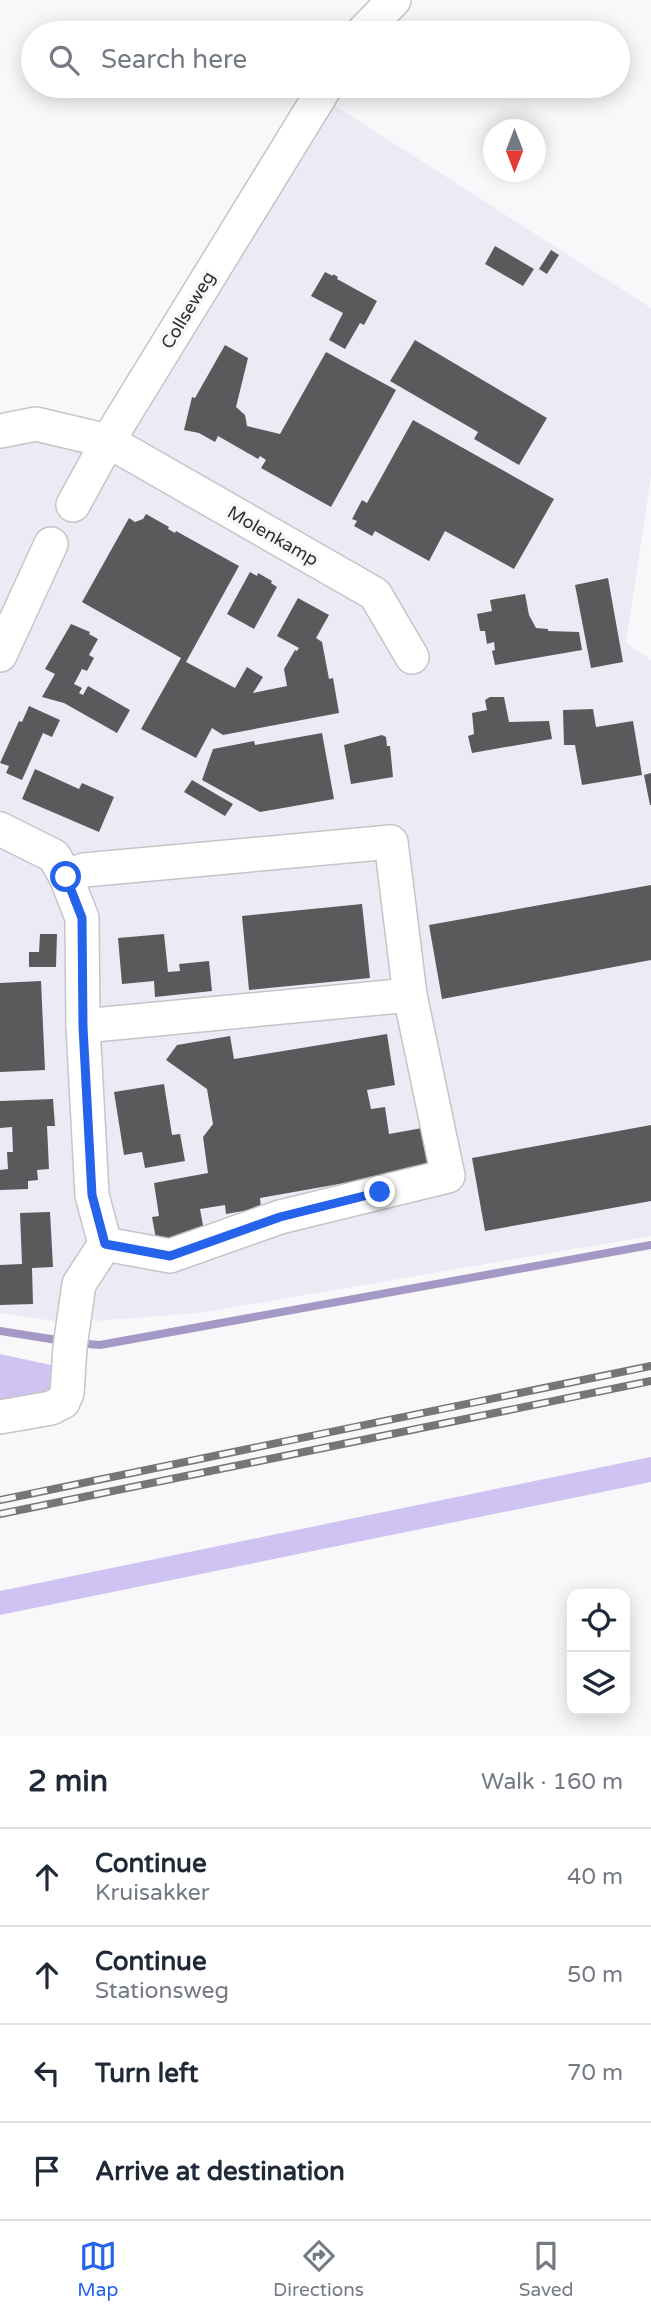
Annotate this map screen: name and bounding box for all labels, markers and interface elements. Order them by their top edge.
search box [21,21,630,98]
icon: search [45,41,83,79]
text: Search here [101,44,247,75]
north arrow [483,119,546,182]
street label: Collseweg [156,267,220,353]
street label: Molenkamp [224,501,322,571]
route start [50,861,81,892]
route end [364,1176,395,1207]
map controls [567,1589,630,1715]
button: locate [567,1589,630,1652]
button: layers [567,1652,630,1715]
text: 2 min [28,1763,108,1800]
text: Walk · 160 m [481,1768,623,1796]
text: Continue [95,1848,207,1879]
icon: ahead [28,1858,66,1896]
text: 40 m [567,1863,623,1891]
text: Kruisakker [95,1879,210,1907]
text: Continue [95,1946,207,1977]
icon: ahead [28,1956,66,1994]
text: 50 m [567,1961,623,1989]
text: Stationsweg [95,1977,229,2005]
icon: left [28,2054,66,2092]
text: Turn left [95,2058,198,2089]
text: 70 m [567,2059,623,2087]
icon: arrive [28,2152,66,2190]
text: Arrive at destination [95,2156,345,2187]
tab: Map [77,2237,118,2301]
tab: Directions [273,2237,364,2301]
tab: Saved [519,2237,574,2301]

